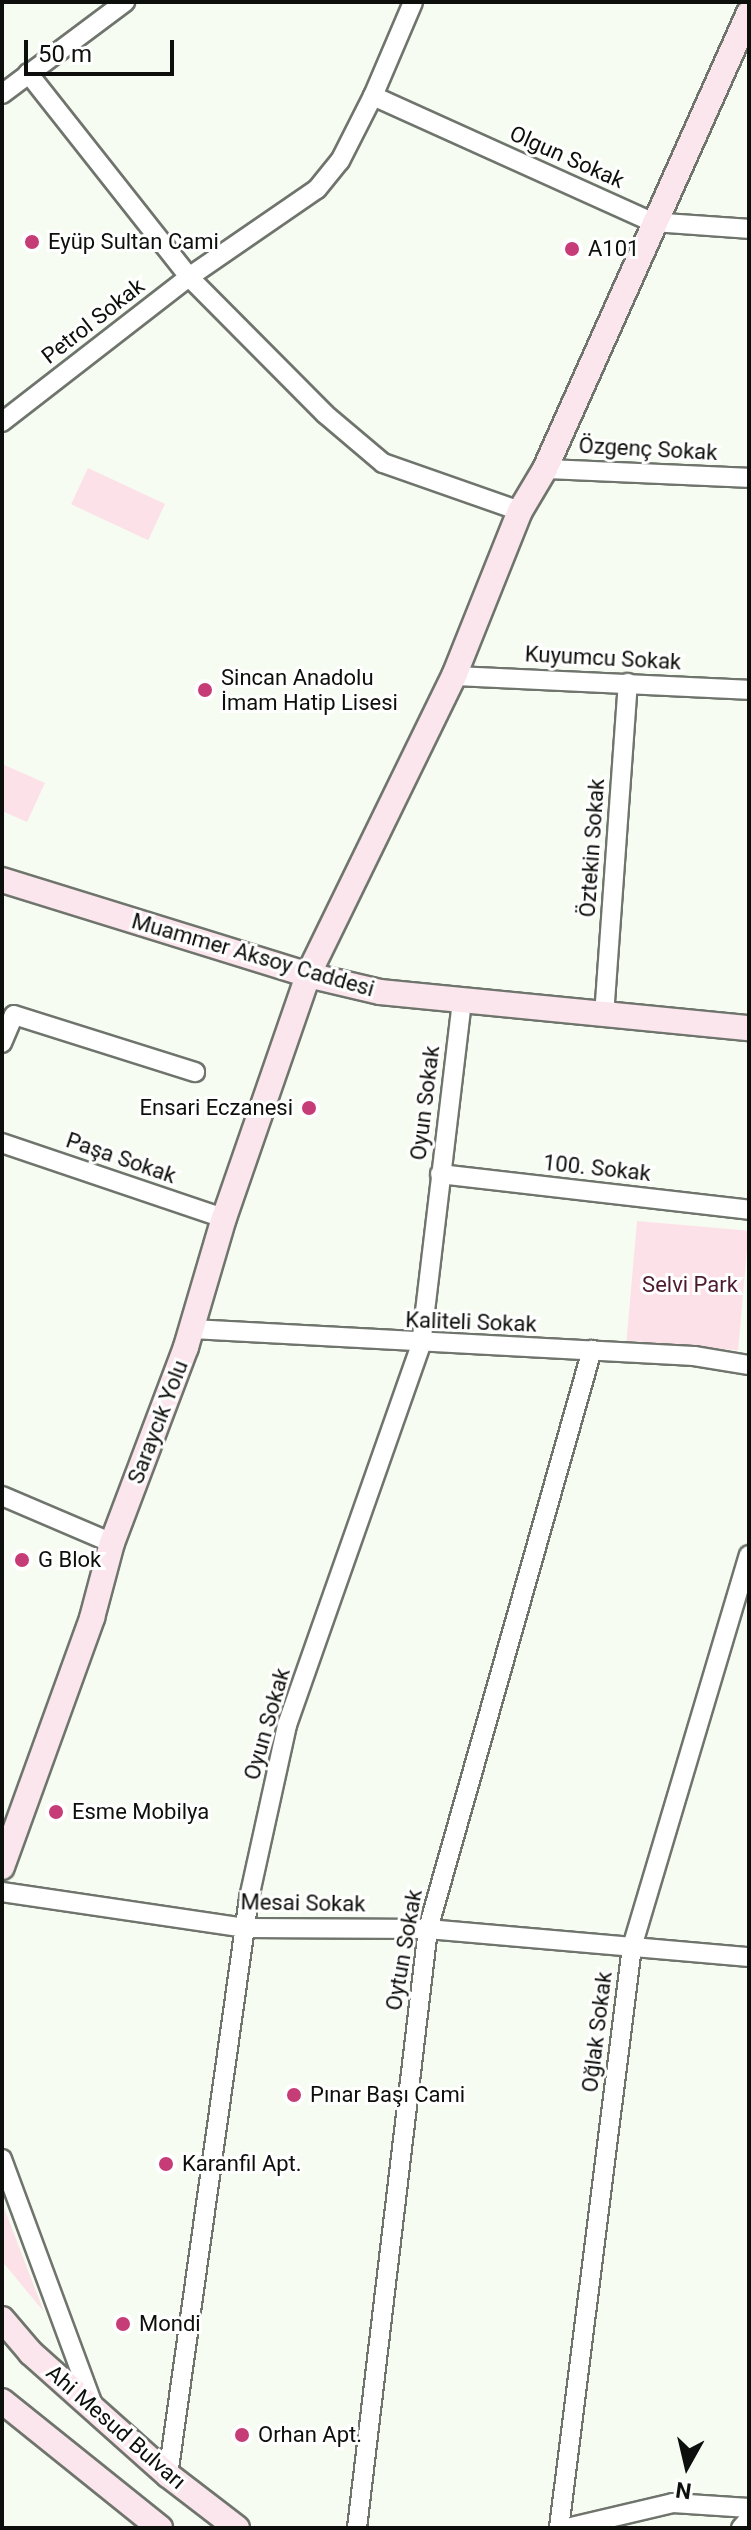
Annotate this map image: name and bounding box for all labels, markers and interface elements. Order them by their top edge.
scale bar [28,24,178,74]
text: 50 m [38,40,92,68]
street label: Olgun Sokak [506,120,628,194]
place label: Eyüp Sultan Cami [48,229,219,255]
marker: Eyüp Sultan Cami [23,233,41,251]
place label: A101 [588,236,639,262]
marker: A101 [563,240,581,258]
street label: Petrol Sokak [36,273,150,369]
street label: Özgenç Sokak [578,432,718,466]
street label: Kuyumcu Sokak [524,641,682,675]
place label: Sincan Anadolu İmam Hatip Lisesi [221,664,398,716]
marker: Sincan Anadolu İmam Hatip Lisesi [196,681,214,699]
street label: Öztekin Sokak [574,778,610,918]
street label: Muammer Aksoy Caddesi [129,908,377,1002]
street label: Oyun Sokak [405,1044,445,1162]
place label: Ensari Eczanesi [140,1095,293,1121]
marker: Ensari Eczanesi [300,1099,318,1117]
street label: Paşa Sokak [63,1127,179,1189]
street label: 100. Sokak [542,1149,652,1187]
park label: Selvi Park [642,1272,738,1298]
street label: Kaliteli Sokak [405,1307,537,1337]
street label: Saraycık Yolu [122,1356,194,1488]
place label: G Blok [38,1547,101,1573]
marker: G Blok [13,1551,31,1569]
street label: Oyun Sokak [238,1665,296,1783]
place label: Esme Mobilya [72,1799,209,1825]
marker: Esme Mobilya [47,1803,65,1821]
street label: Oytun Sokak [380,1887,428,2013]
street label: Mesai Sokak [240,1889,366,1917]
street label: Oğlak Sokak [577,1970,617,2094]
place label: Pınar Başı Cami [310,2082,465,2108]
marker: Pınar Başı Cami [285,2086,303,2104]
place label: Karanfil Apt. [182,2151,302,2177]
marker: Karanfil Apt. [157,2155,175,2173]
place label: Mondi [139,2311,201,2337]
marker: Mondi [114,2315,132,2333]
street label: Ahi Mesud Bulvarı [41,2359,191,2495]
place label: Orhan Apt. [258,2422,362,2448]
marker: Orhan Apt. [233,2426,251,2444]
north arrow [647,2426,727,2506]
text: N [674,2477,693,2504]

